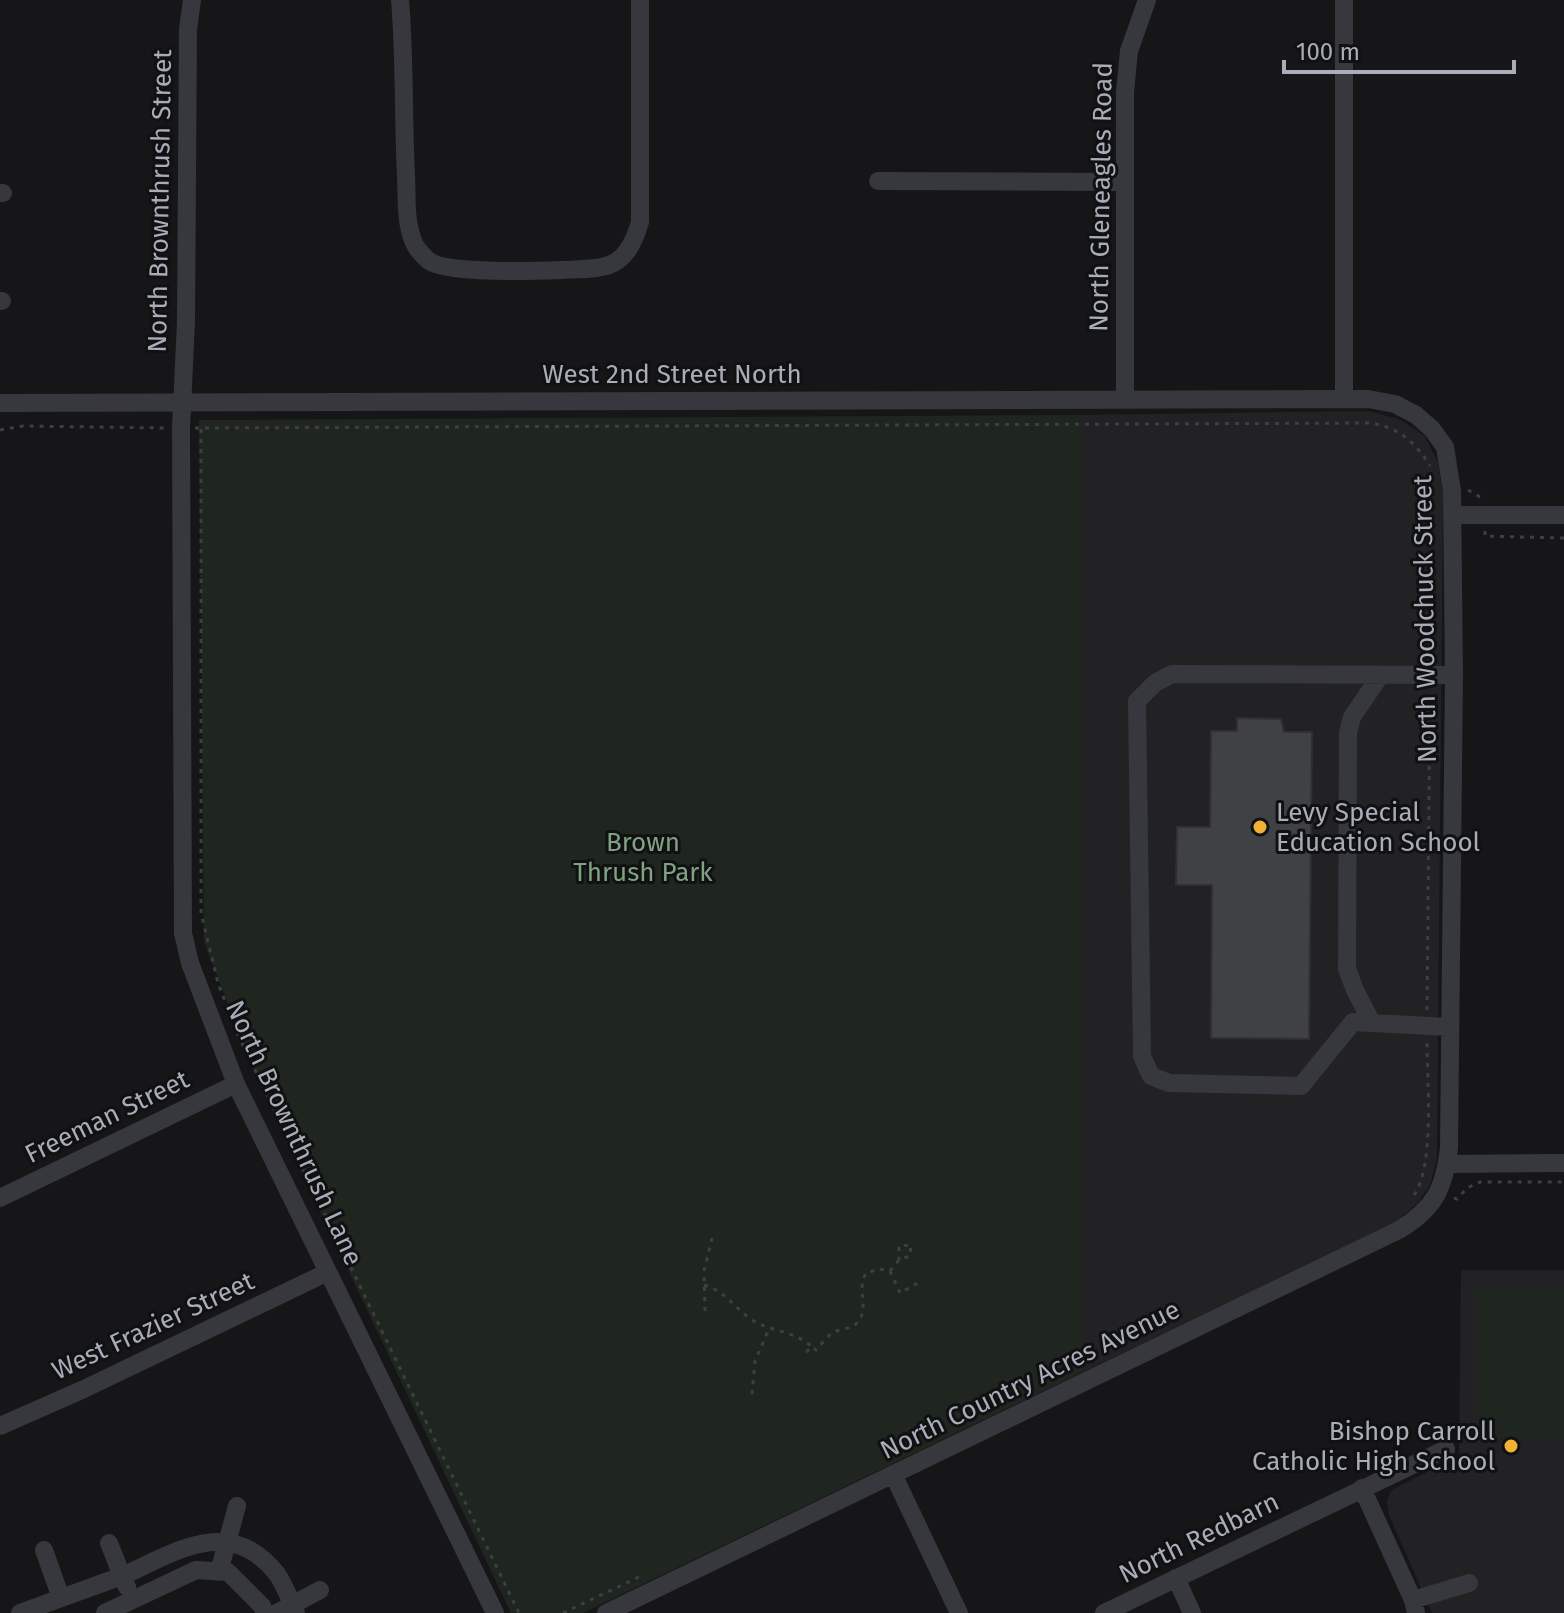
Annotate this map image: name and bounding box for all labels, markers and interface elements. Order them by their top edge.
scale bar [1284,24,1514,74]
text: 100 m [1296,38,1360,66]
street label: North Brownthrush Street [142,49,178,353]
street label: North Gleneagles Road [1083,62,1119,332]
street label: West 2nd Street North [542,359,802,390]
street label: North Woodchuck Street [1407,474,1443,763]
place label: Levy Special Education School [1276,797,1481,858]
marker: Levy Special Education School [1251,818,1269,836]
park label: Brown Thrush Park [573,827,713,888]
street label: North Brownthrush Lane [219,996,369,1270]
street label: Freeman Street [20,1064,195,1170]
street label: West Frazier Street [47,1265,259,1386]
street label: North Country Acres Avenue [875,1294,1185,1466]
place label: Bishop Carroll Catholic High School [1252,1416,1495,1477]
marker: Bishop Carroll Catholic High School [1502,1437,1520,1455]
street label: North Redbarn [1114,1486,1284,1590]

